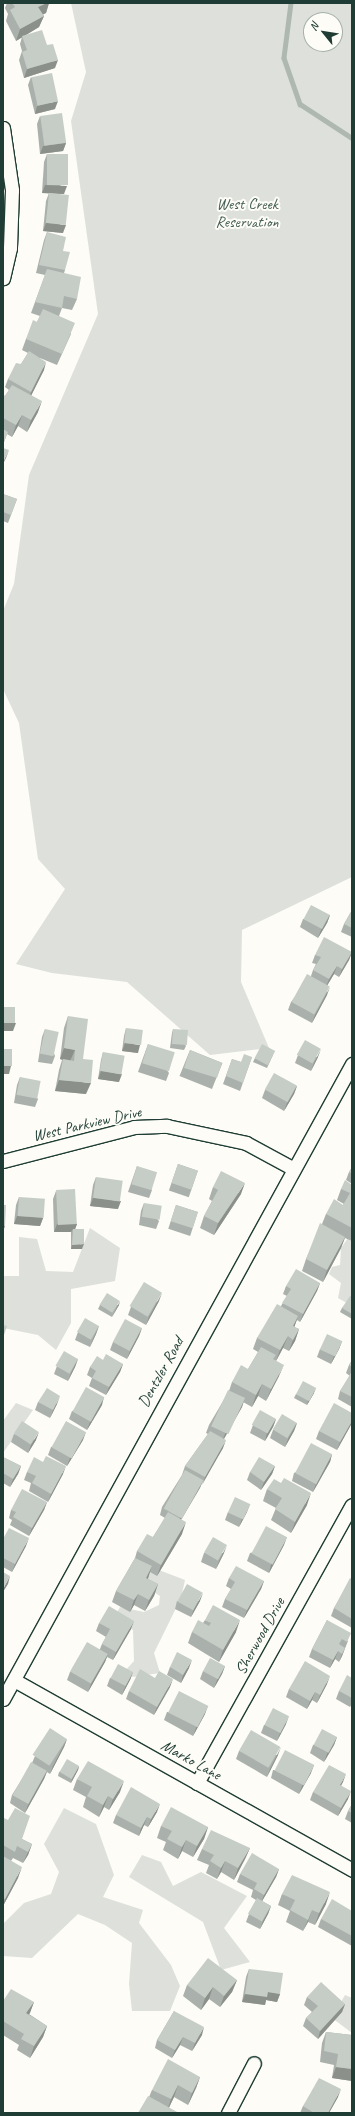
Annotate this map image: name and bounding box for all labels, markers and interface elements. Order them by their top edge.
north arrow [303,12,343,52]
text: N [306,20,321,33]
park label: West Creek Reservation [215,194,279,232]
street label: West Parkview Drive [31,1102,143,1146]
street label: Dentzler Road [134,1334,188,1410]
street label: Sherwood Drive [231,1594,289,1678]
street label: Marko Lane [158,1736,224,1784]

